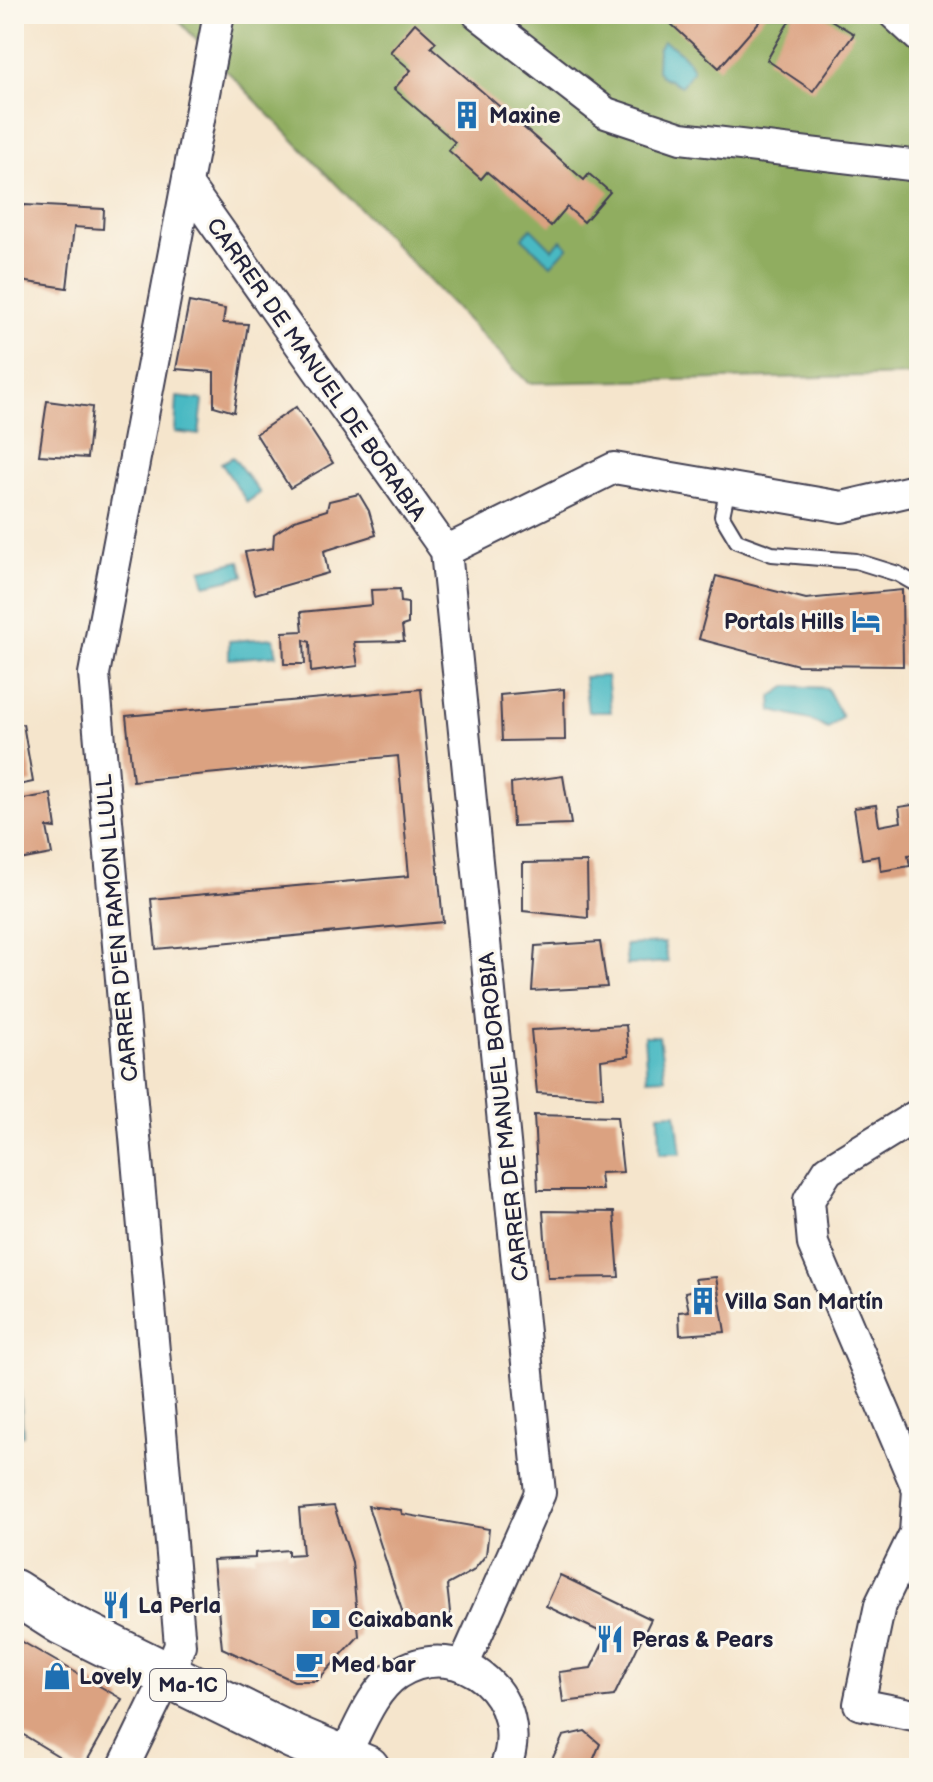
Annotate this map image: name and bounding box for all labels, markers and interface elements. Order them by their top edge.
building icon: Maxine [452,100,482,130]
place label: Maxine [489,103,561,130]
street label: CARRER DE MANUEL DE BORABIA [200,213,431,527]
hotel icon: Portals Hills [851,606,881,636]
place label: Portals Hills [724,609,844,636]
street label: CARRER D'EN RAMON LLULL [91,773,144,1083]
street label: CARRER DE MANUEL BOROBIA [474,950,535,1283]
building icon: Villa San Martín [688,1286,718,1316]
place label: Villa San Martín [725,1289,883,1316]
restaurant icon: La Perla [101,1590,131,1620]
place label: La Perla [138,1593,221,1620]
bank icon: Caixabank [311,1604,341,1634]
place label: Caixabank [348,1607,453,1634]
restaurant icon: Peras & Pears [595,1624,625,1654]
place label: Peras & Pears [632,1627,773,1654]
cafe icon: Med bar [294,1649,324,1679]
place label: Med bar [331,1652,416,1679]
shop icon: Lovely [42,1661,72,1691]
place label: Lovely [79,1664,142,1691]
road number: Ma-1C [150,1669,226,1701]

